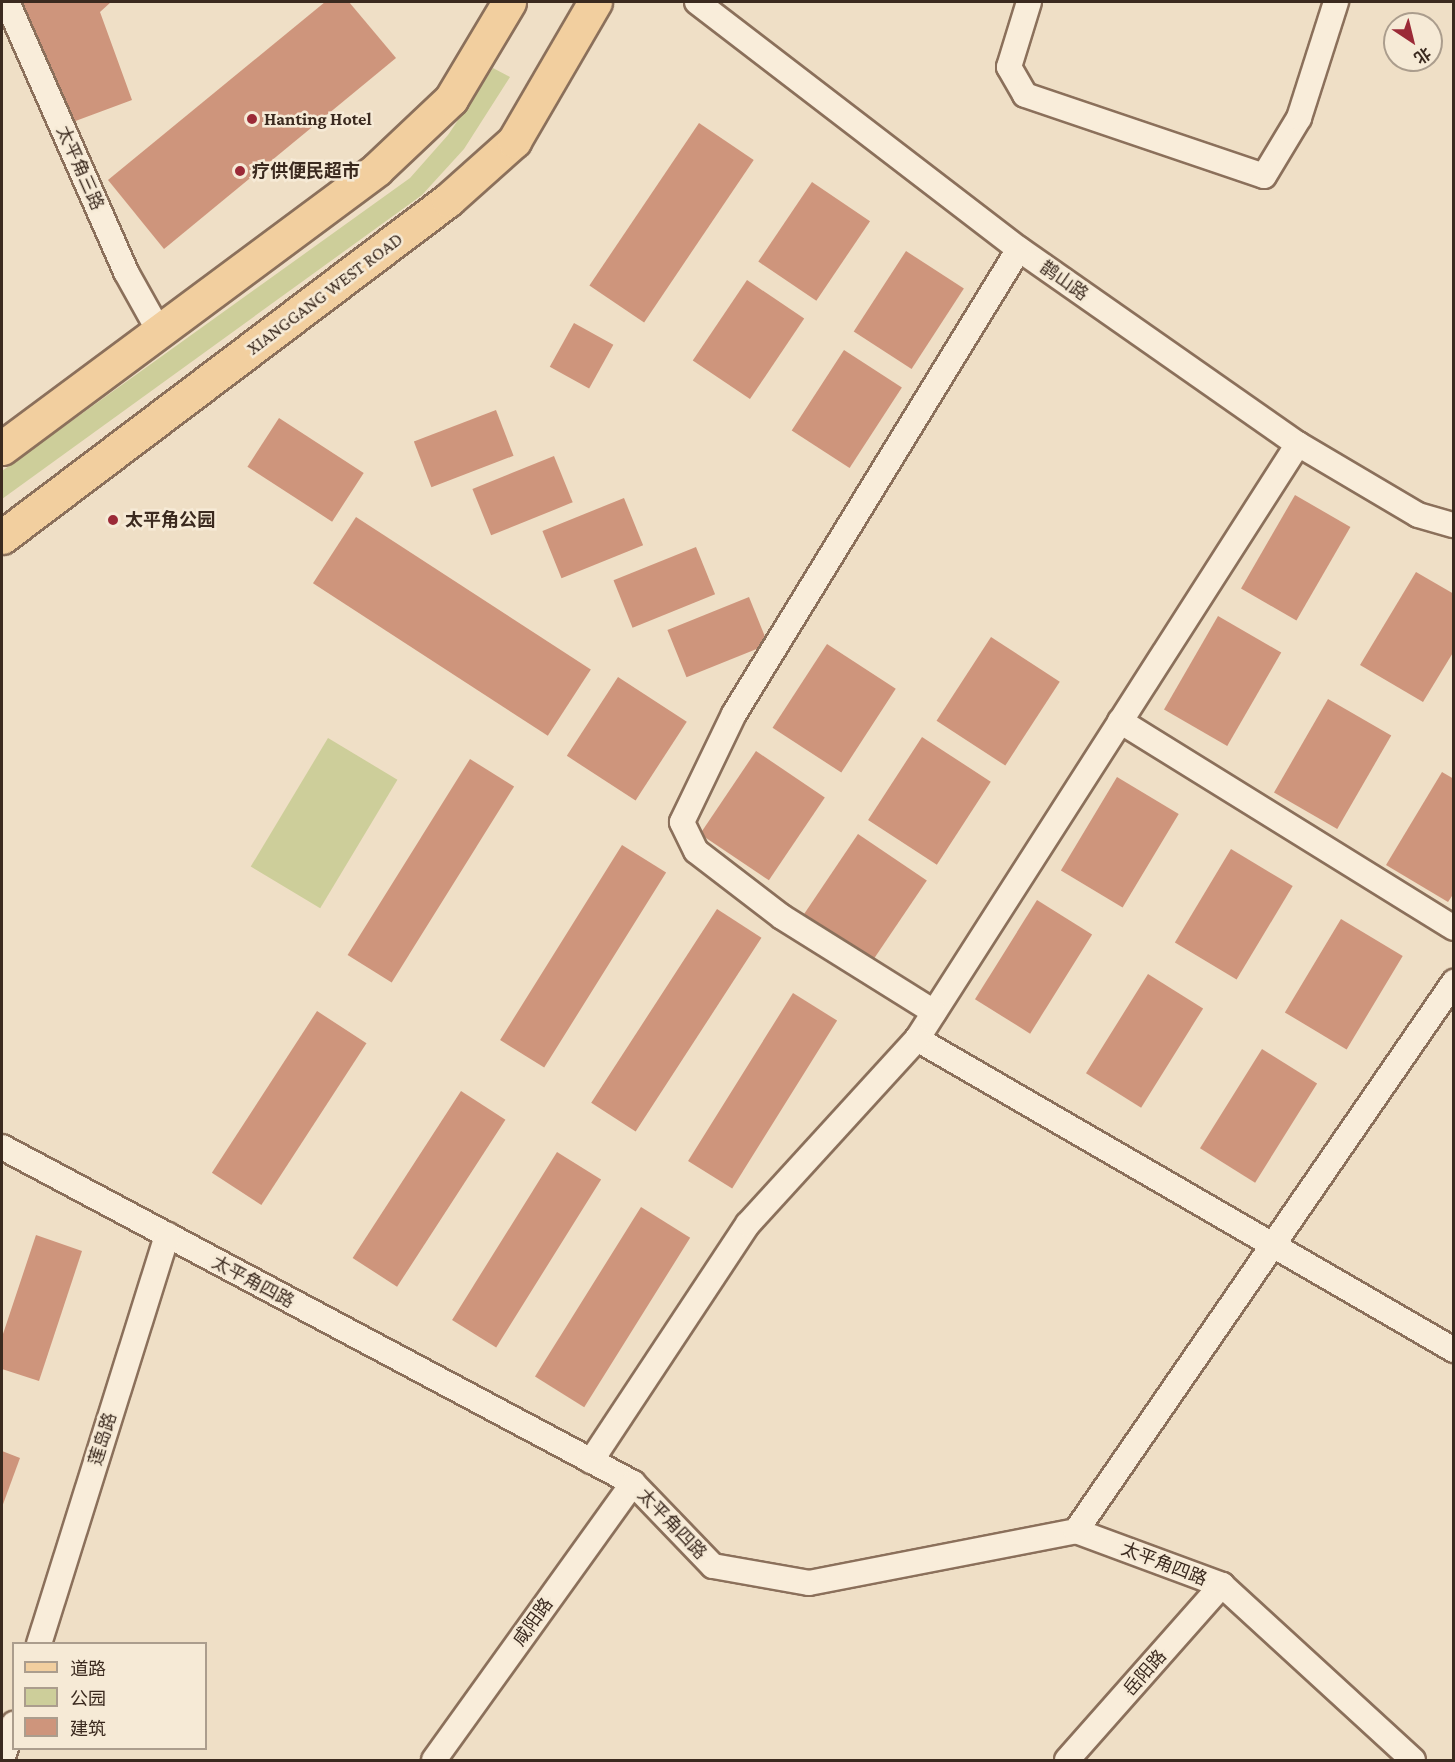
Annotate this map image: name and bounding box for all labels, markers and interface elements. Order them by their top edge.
north arrow [1383,12,1443,72]
text: 北 [1411,44,1434,67]
place label: Hanting Hotel [264,108,372,130]
marker: Hanting Hotel [245,112,259,126]
street label: 太平角三路 [52,122,108,214]
place label: 疗供便民超市 [252,160,360,182]
marker: 疗供便民超市 [233,164,247,178]
street label: XIANGGANG WEST ROAD [243,228,407,360]
street label: 鹊山路 [1036,257,1092,305]
place label: 太平角公园 [125,509,215,531]
marker: 太平角公园 [106,513,120,527]
street label: 太平角四路 [208,1251,298,1313]
street label: 莲岛路 [85,1410,121,1468]
street label: 太平角四路 [633,1484,711,1564]
street label: 太平角四路 [1118,1538,1210,1590]
street label: 咸阳路 [508,1594,558,1650]
legend [12,1642,207,1750]
street label: 岳阳路 [1119,1646,1171,1700]
text: 道路 [70,1659,106,1679]
text: 公园 [70,1689,106,1709]
text: 建筑 [70,1719,106,1739]

